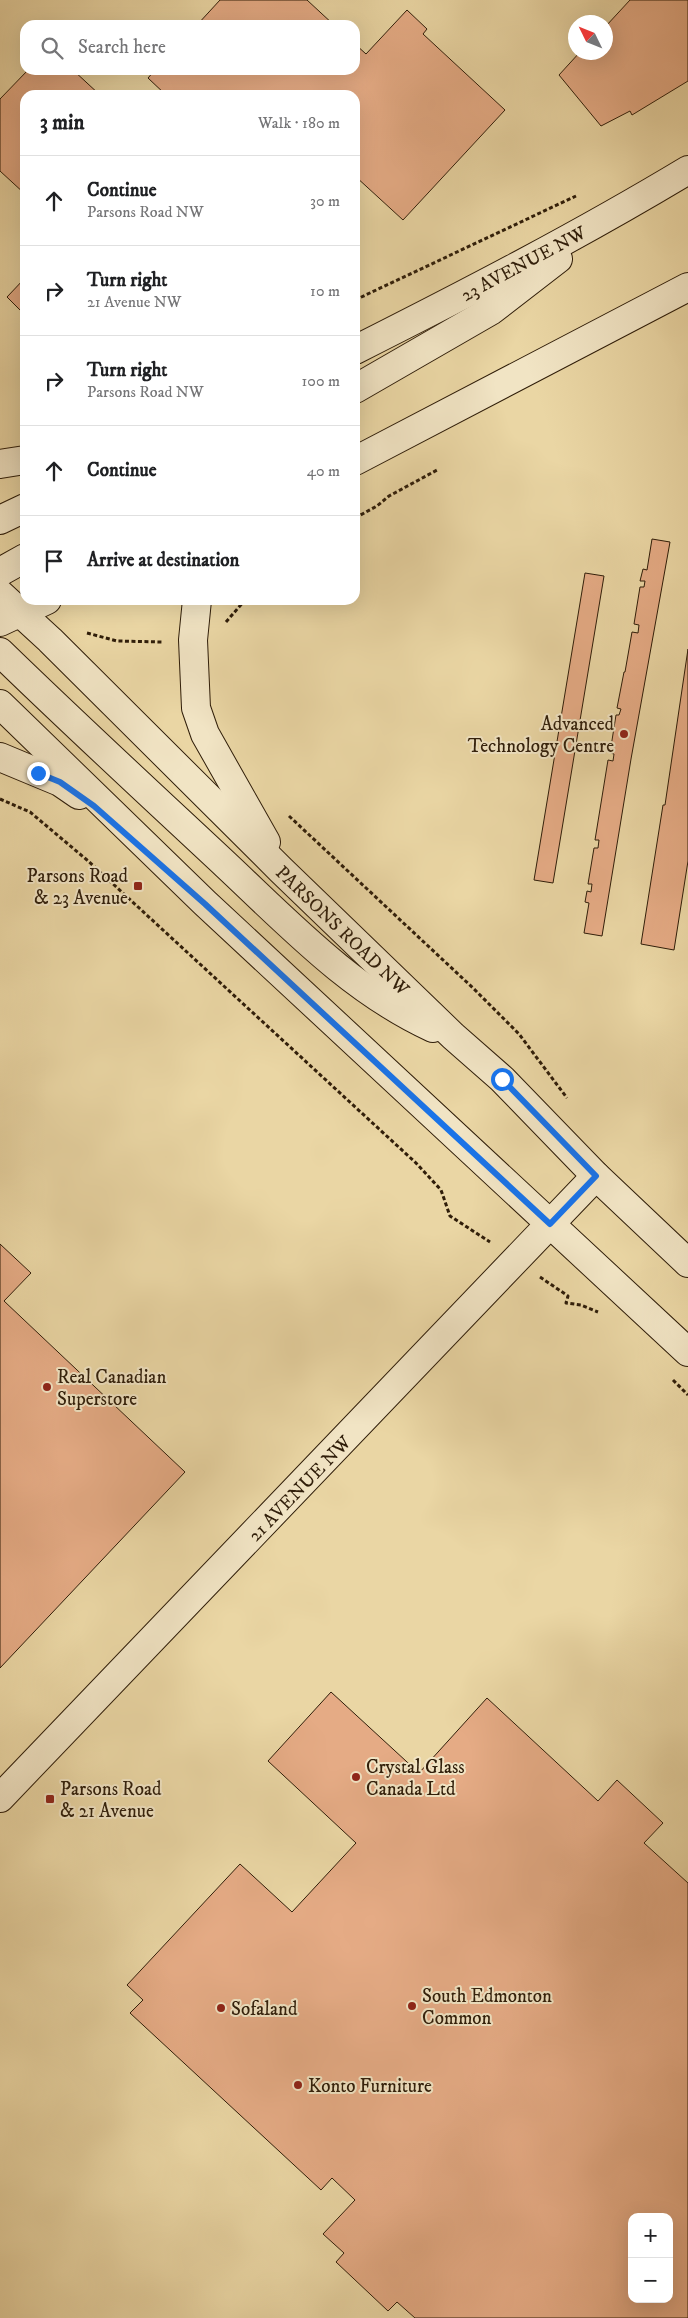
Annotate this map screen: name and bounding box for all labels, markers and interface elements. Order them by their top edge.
north arrow [568,15,613,60]
search box [20,20,360,75]
icon: search [38,34,66,62]
text: Search here [78,36,166,59]
text: 3 min [40,110,85,136]
text: Walk · 180 m [258,113,340,133]
text: Continue [87,179,157,202]
icon: ahead [40,187,68,215]
text: 30 m [310,191,340,211]
text: Parsons Road NW [87,202,204,222]
street label: 23 AVENUE NW [457,221,591,307]
text: Turn right [87,269,167,292]
icon: right [40,277,68,305]
text: 10 m [310,281,340,301]
text: 21 Avenue NW [87,292,182,312]
text: Turn right [87,359,167,382]
icon: right [40,367,68,395]
text: 100 m [302,371,340,391]
text: Parsons Road NW [87,382,204,402]
icon: ahead [40,457,68,485]
text: Continue [87,459,157,482]
text: 40 m [307,461,340,481]
icon: arrive [40,547,68,575]
text: Arrive at destination [87,549,239,572]
place label: Advanced Technology Centre [468,713,615,758]
marker: Advanced Technology Centre [618,728,630,740]
route end [27,762,50,785]
street label: PARSONS ROAD NW [270,861,414,1001]
place label: Parsons Road & 23 Avenue [27,865,129,910]
marker: Parsons Road & 23 Avenue [132,880,144,892]
route start [491,1068,514,1091]
place label: Real Canadian Superstore [57,1366,166,1411]
marker: Real Canadian Superstore [41,1381,53,1393]
street label: 21 AVENUE NW [244,1431,357,1547]
place label: Crystal Glass Canada Ltd [366,1756,465,1801]
marker: Crystal Glass Canada Ltd [350,1771,362,1783]
place label: Parsons Road & 21 Avenue [60,1778,162,1823]
marker: Parsons Road & 21 Avenue [44,1793,56,1805]
place label: South Edmonton Common [422,1985,552,2030]
place label: Sofaland [231,1998,298,2021]
marker: South Edmonton Common [406,2000,418,2012]
marker: Sofaland [215,2002,227,2014]
place label: Konto Furniture [308,2075,432,2098]
marker: Konto Furniture [292,2079,304,2091]
map controls [628,2213,673,2303]
button: + [628,2213,673,2258]
button: − [628,2258,673,2303]

